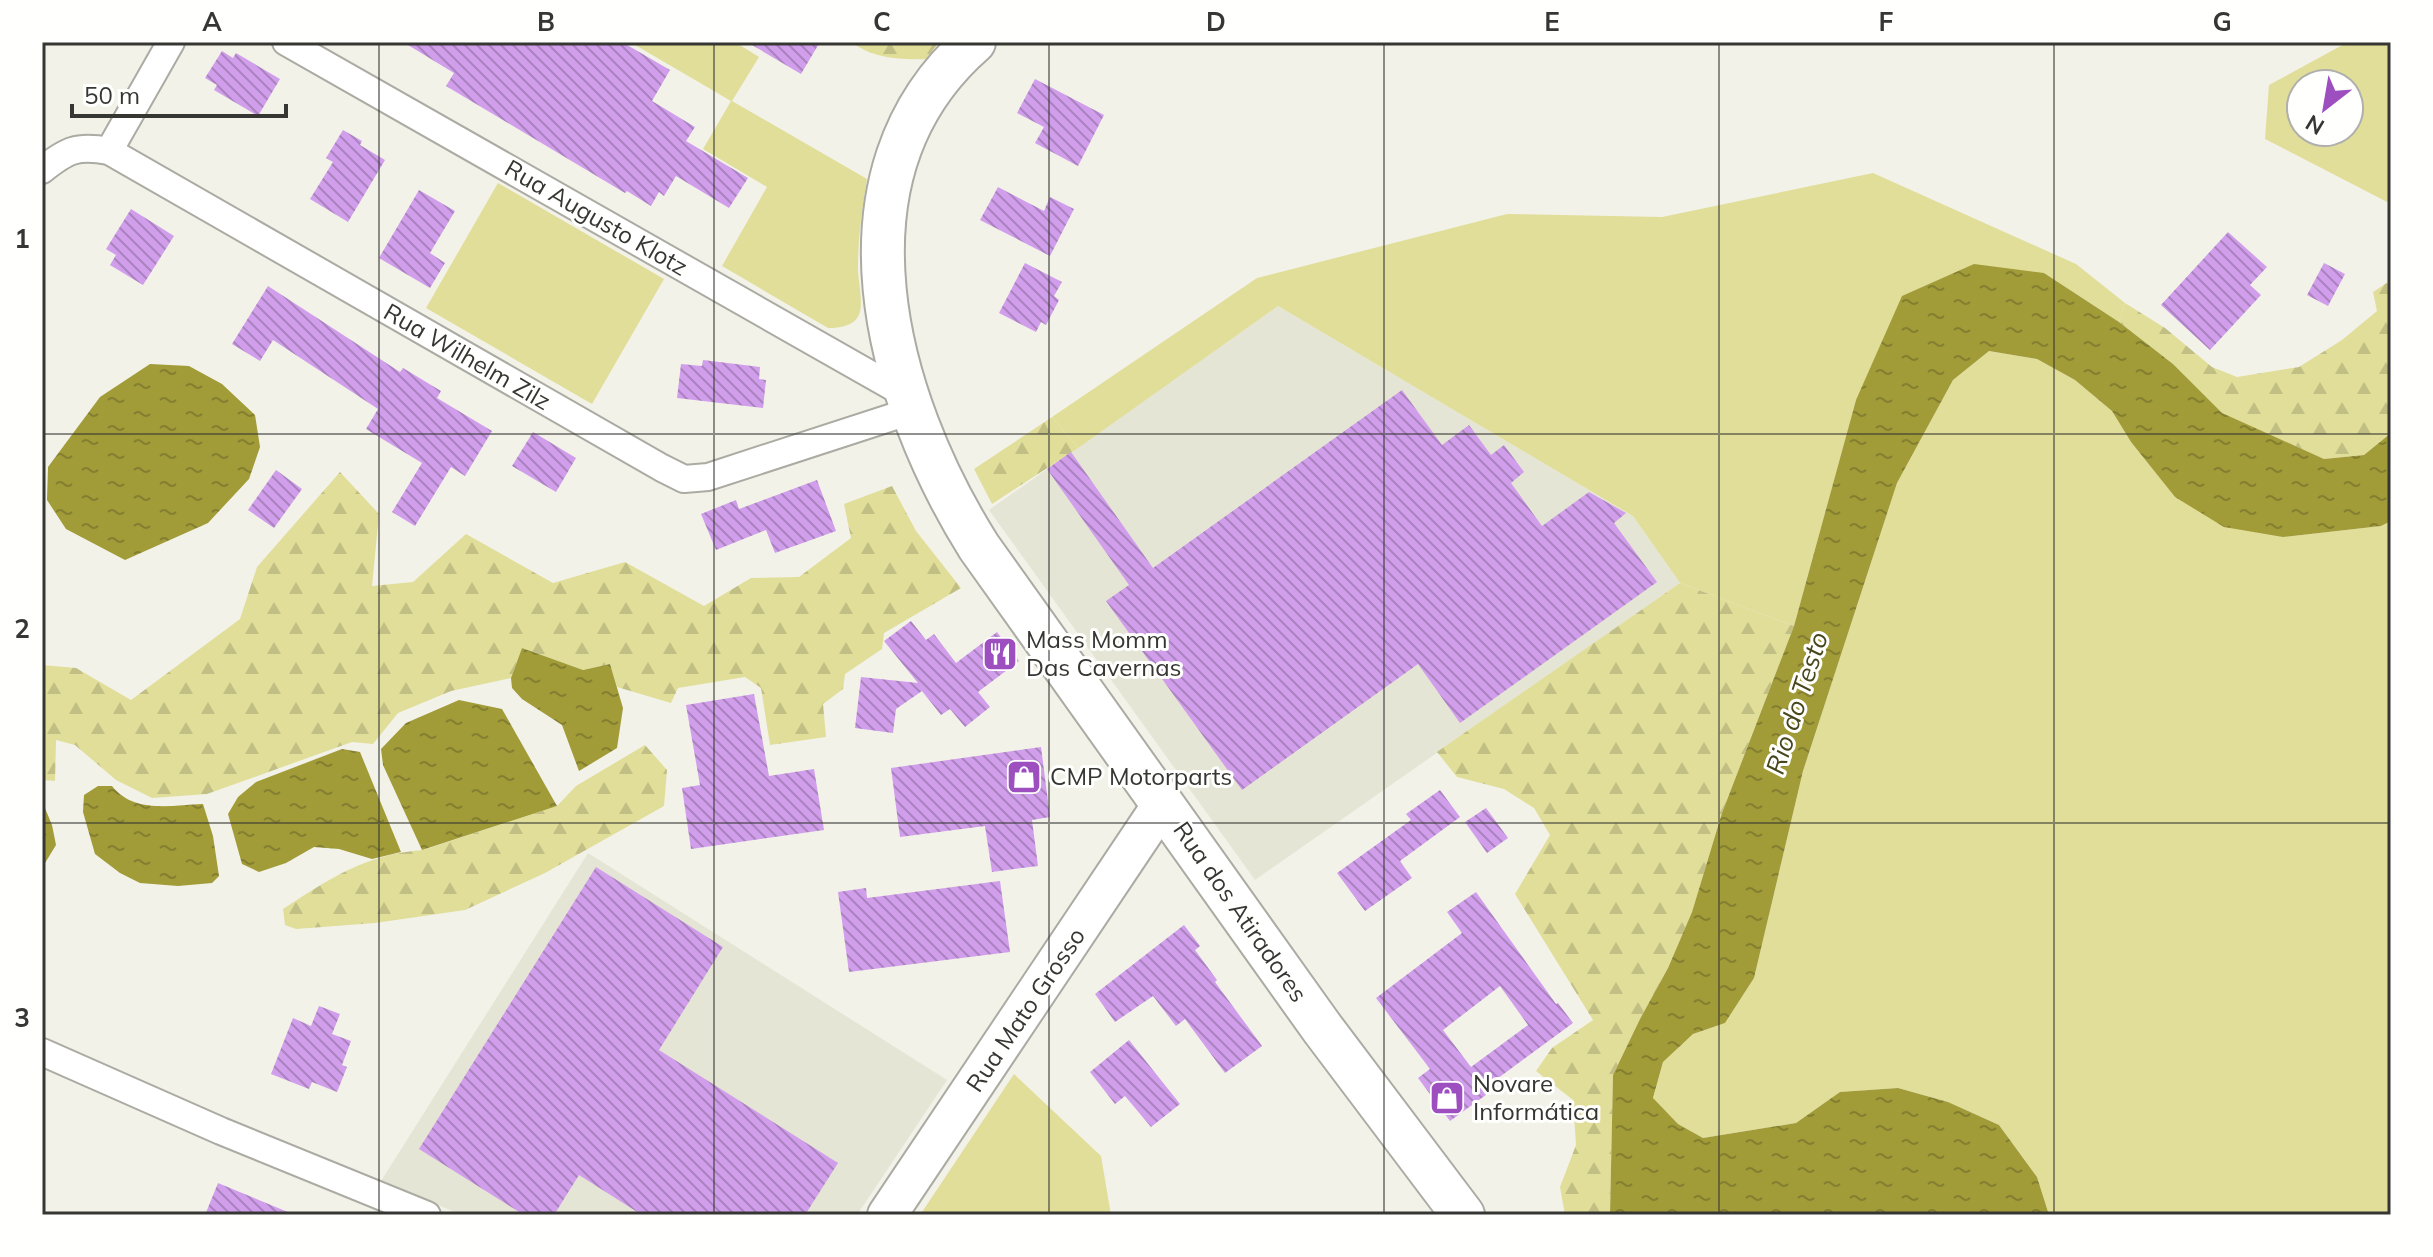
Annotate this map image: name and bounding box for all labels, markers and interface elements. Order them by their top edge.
text: A [202,5,222,38]
text: B [537,5,555,38]
text: C [873,5,891,38]
text: D [1206,5,1226,38]
text: E [1544,5,1560,38]
text: F [1879,5,1894,38]
text: G [2212,5,2232,38]
scale bar [72,68,286,118]
north arrow [2285,68,2365,148]
text: 50 m [84,80,140,110]
text: N [2300,109,2329,141]
street label: Rua Augusto Klotz [500,153,693,282]
text: 1 [14,222,30,255]
street label: Rua Wilhelm Zilz [379,296,556,416]
text: 2 [14,612,30,645]
place label: Mass Momm Das Cavernas [1026,624,1182,682]
water label: Rio do Testo [1758,628,1835,778]
restaurant icon: Mass Momm Das Cavernas [981,635,1019,673]
shop icon: CMP Motorparts [1005,758,1043,796]
place label: CMP Motorparts [1050,761,1232,791]
street label: Rua dos Atiradores [1167,815,1314,1007]
street label: Rua Mato Grosso [959,922,1091,1097]
text: 3 [14,1001,30,1034]
place label: Novare Informática [1473,1068,1599,1126]
shop icon: Novare Informática [1428,1079,1466,1117]

